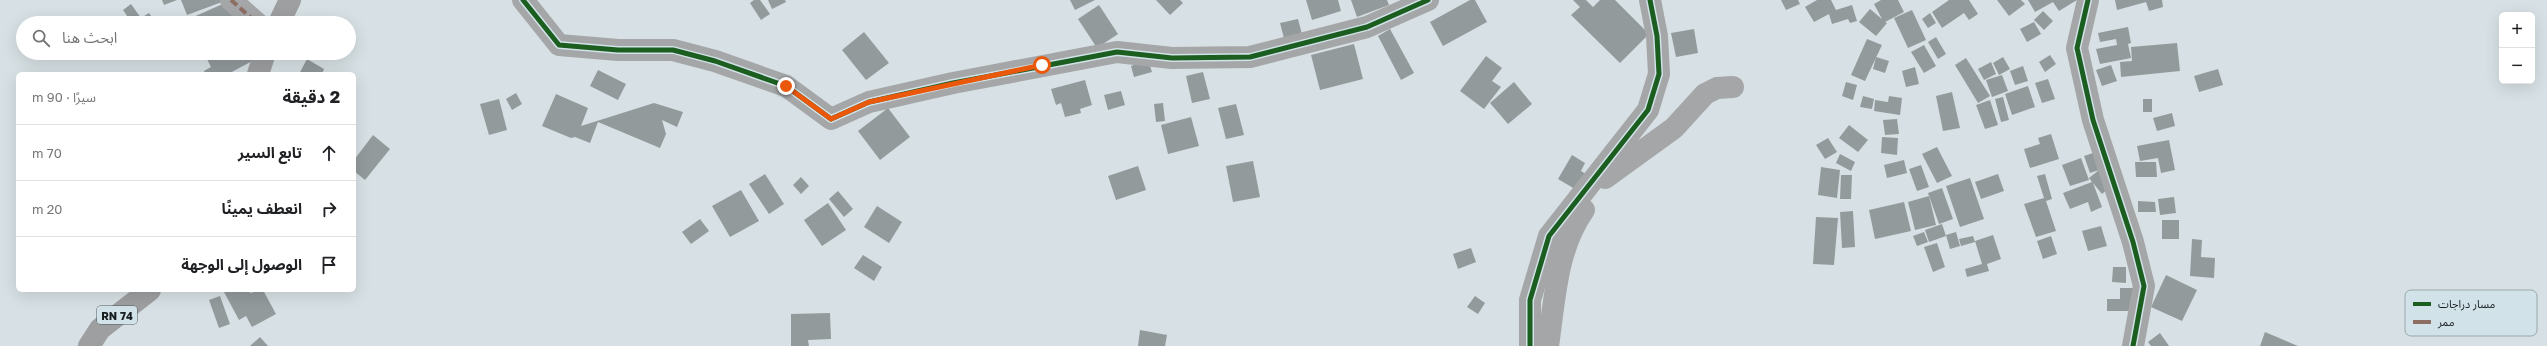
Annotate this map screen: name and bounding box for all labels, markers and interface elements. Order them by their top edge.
map controls [2499,12,2535,84]
button: + [2499,12,2535,48]
search box [16,16,356,60]
icon: search [30,27,52,49]
text: ابحث هنا [62,28,117,46]
button: − [2499,48,2535,84]
route start [1033,56,1051,74]
route end [777,77,795,95]
text: 2 دقيقة [283,86,340,107]
text: سيرًا · 90 m [32,89,96,105]
icon: ahead [318,142,340,164]
text: تابع السير [238,143,302,161]
text: 70 m [32,145,62,161]
icon: right [318,198,340,220]
text: انعطف يمينًا [222,199,302,217]
text: 20 m [32,201,62,217]
icon: arrive [318,254,340,276]
text: الوصول إلى الوجهة [181,255,302,273]
legend [2405,290,2537,336]
text: مسار دراجات [2438,297,2496,311]
road number: RN 74 [97,306,137,324]
text: ممر [2437,315,2455,329]

